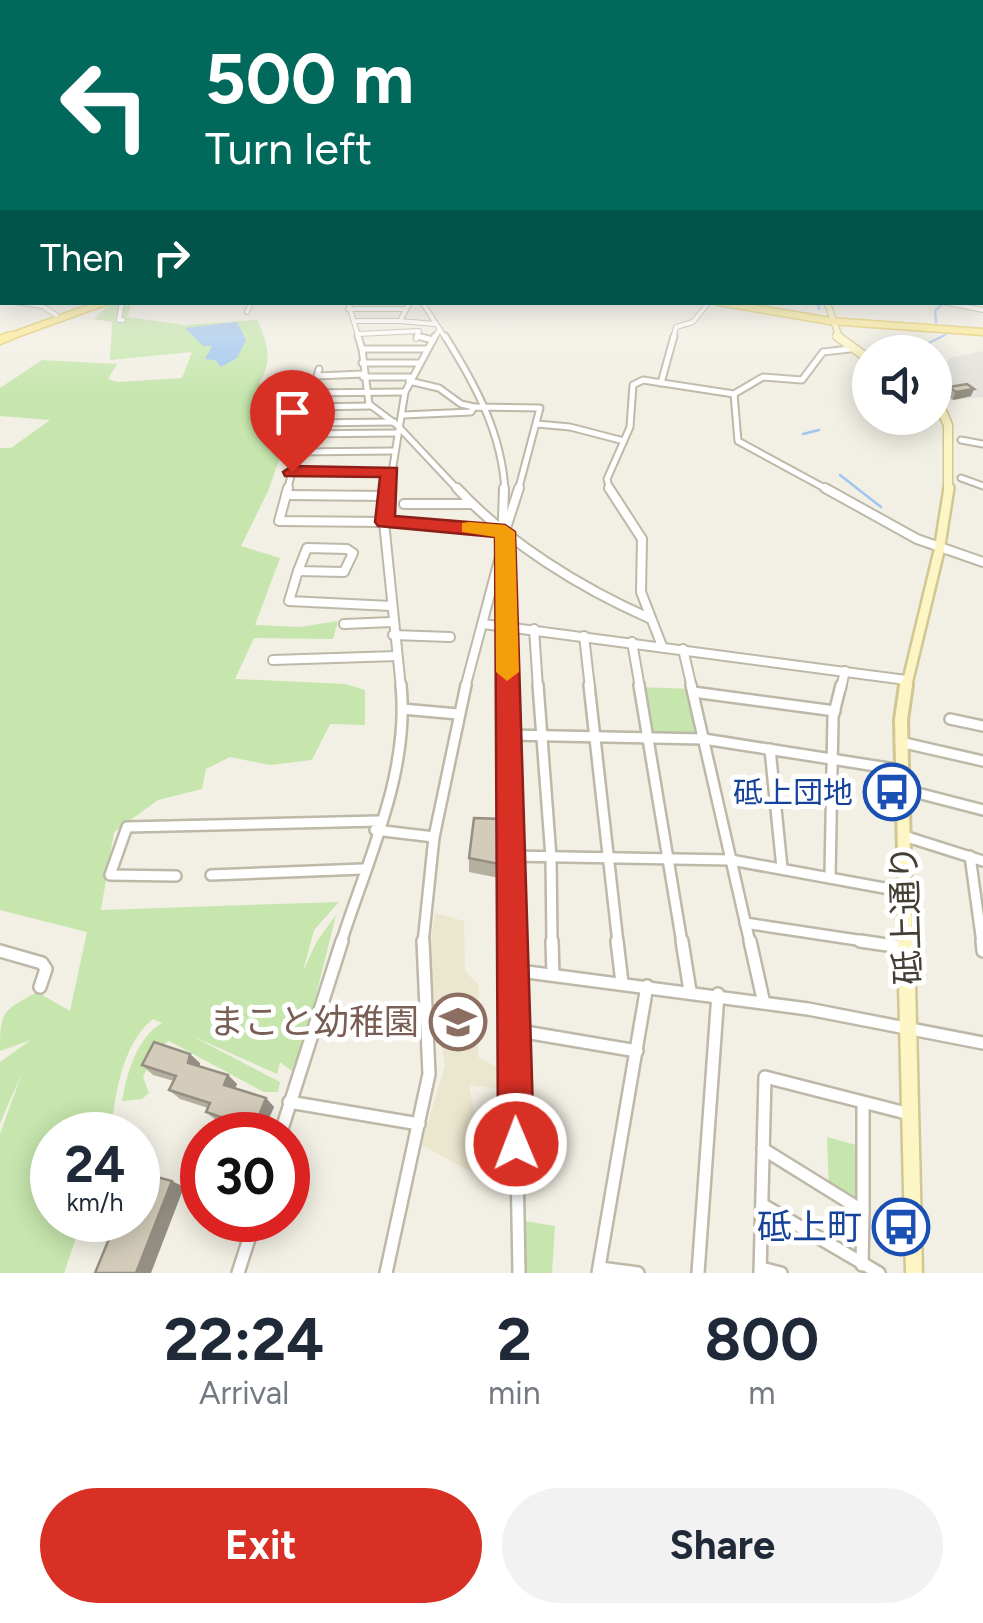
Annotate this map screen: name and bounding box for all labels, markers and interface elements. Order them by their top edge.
text: 500 m [205,36,414,121]
icon: left [40,40,170,170]
text: Turn left [205,121,372,175]
icon: right [144,230,199,285]
text: Then [40,235,124,281]
map controls [852,335,952,435]
button: sound [852,335,952,435]
pin [250,370,335,473]
icon: arrive [265,385,320,440]
bus stop icon: 砥上団地 [862,762,922,822]
place label: 砥上団地 [733,774,853,811]
street label: 砥上通り [883,844,929,986]
school or university icon: まこと幼稚園 [428,992,488,1052]
place label: まこと幼稚園 [209,1001,419,1043]
position arrow [464,1092,568,1196]
speed limit sign: 30 [180,1112,310,1242]
text: 24 [65,1134,125,1195]
text: km/h [66,1187,124,1217]
bus stop icon: 砥上町 [871,1197,931,1257]
place label: 砥上町 [757,1206,862,1248]
text: 22:24 [164,1303,324,1375]
text: 2 [497,1303,532,1375]
text: 800 [705,1303,819,1375]
text: Arrival [199,1374,289,1412]
text: min [488,1374,541,1412]
text: m [748,1374,775,1412]
button: Exit [40,1488,482,1603]
button: Share [502,1488,943,1603]

